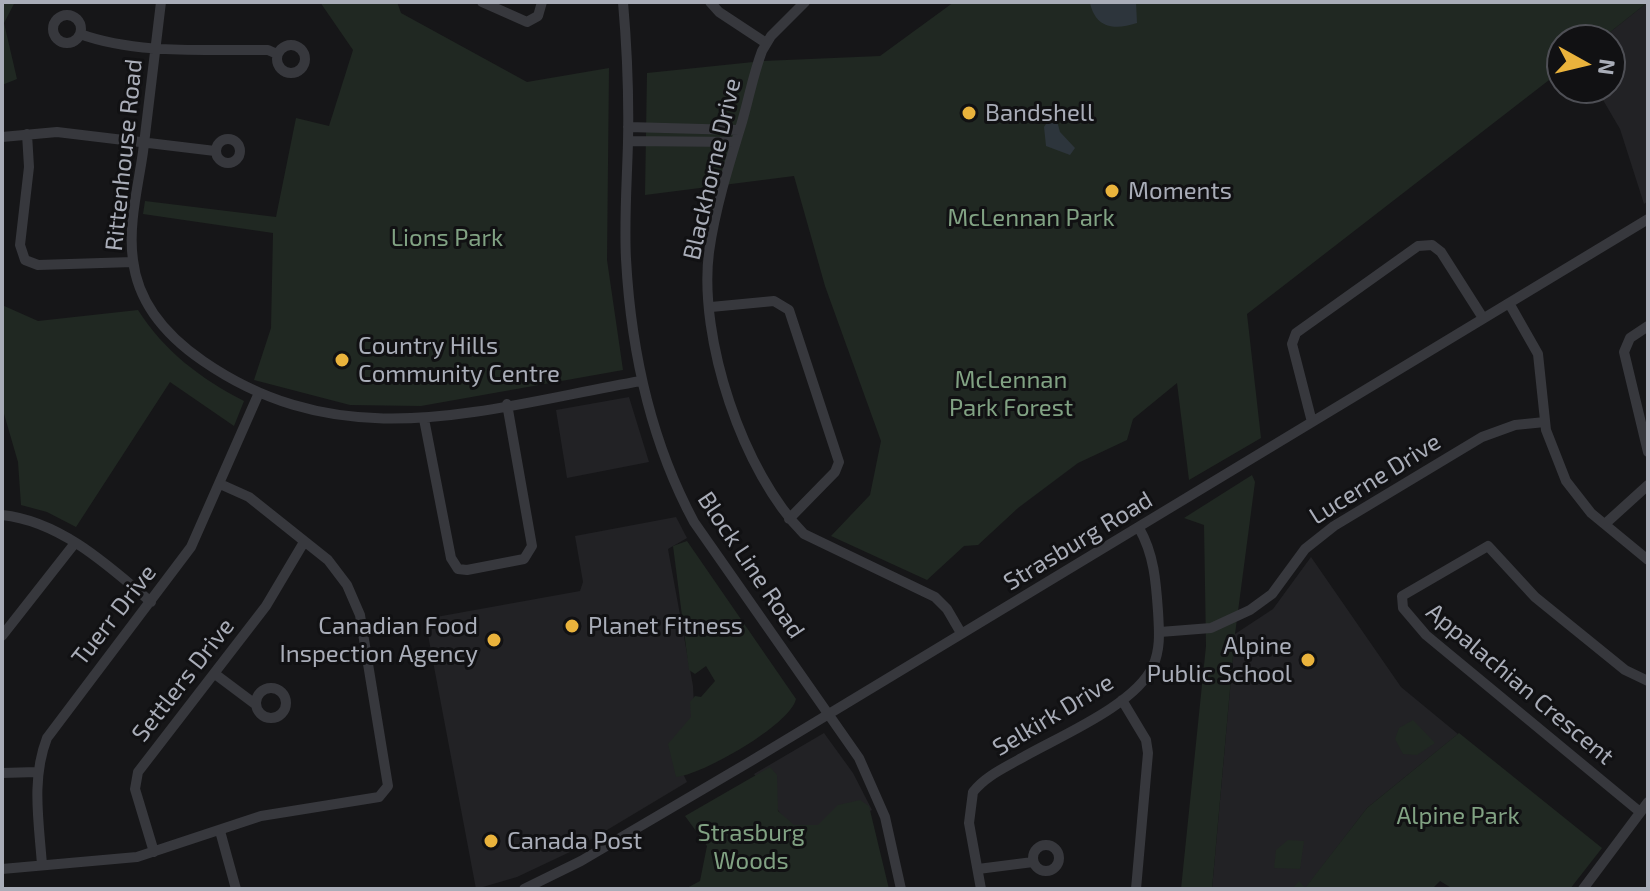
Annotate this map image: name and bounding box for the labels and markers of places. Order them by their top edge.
place label: Bandshell [985,99,1094,127]
marker: Bandshell [960,104,978,122]
place label: Moments [1128,177,1232,205]
marker: Moments [1103,182,1121,200]
place label: Country Hills Community Centre [358,332,560,388]
marker: Country Hills Community Centre [333,351,351,369]
place label: Canadian Food Inspection Agency [280,612,478,668]
place label: Planet Fitness [588,612,743,640]
marker: Planet Fitness [563,617,581,635]
marker: Canadian Food Inspection Agency [485,631,503,649]
place label: Alpine Public School [1147,632,1292,688]
marker: Alpine Public School [1299,651,1317,669]
place label: Canada Post [507,827,642,855]
marker: Canada Post [482,832,500,850]

